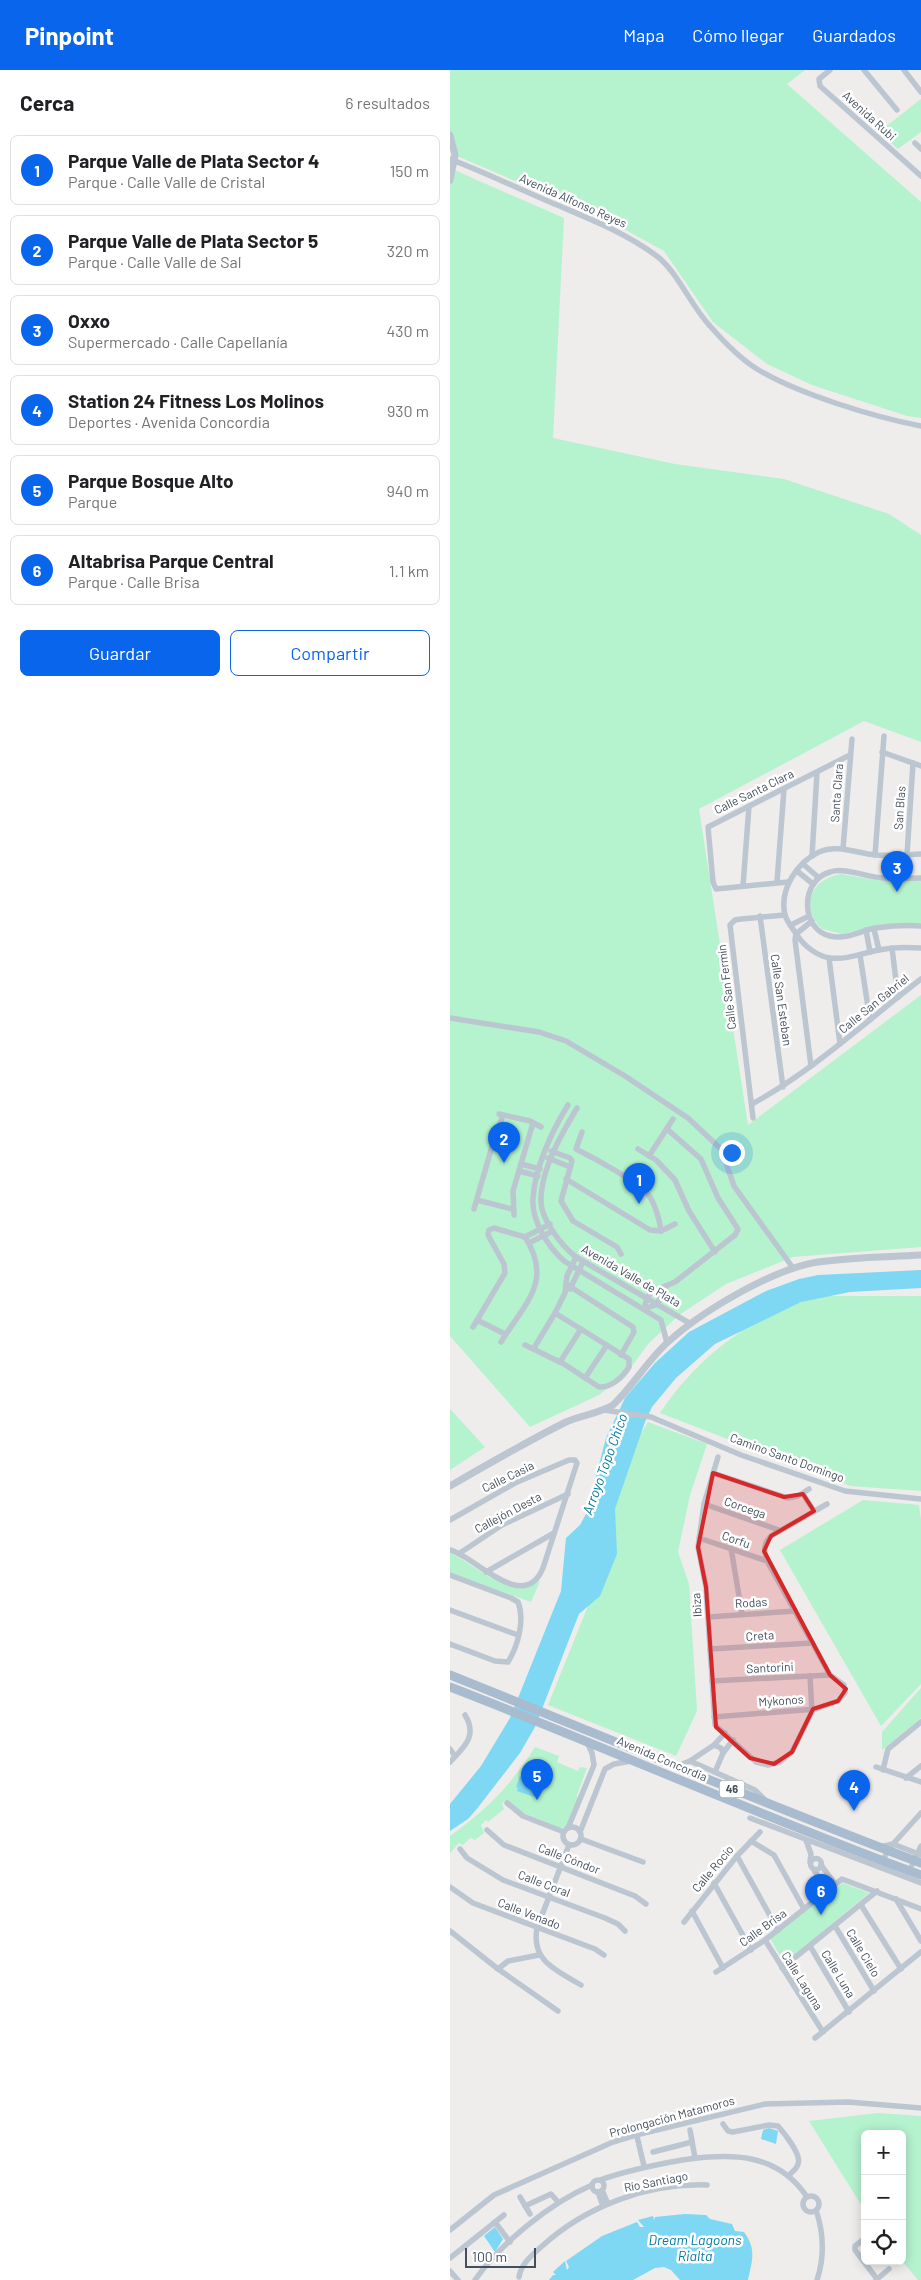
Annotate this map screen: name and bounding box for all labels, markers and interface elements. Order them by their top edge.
text: Pinpoint [25,21,114,50]
text: Mapa [623,24,664,46]
text: Cómo llegar [692,24,784,46]
text: Guardados [812,24,896,46]
street label: Avenida Rubi [840,88,899,143]
text: Cerca [20,90,74,115]
text: 6 resultados [345,93,430,112]
text: Parque Valle de Plata Sector 4 [68,149,319,172]
text: 1 [34,161,40,180]
text: 150 m [390,161,429,180]
street label: Avenida Alfonso Reyes [518,170,629,230]
text: Parque · Calle Valle de Cristal [68,172,265,191]
text: Parque Valle de Plata Sector 5 [68,229,318,252]
text: 2 [33,241,41,260]
text: 320 m [387,241,429,260]
text: Parque · Calle Valle de Sal [68,252,241,271]
text: Oxxo [68,309,110,332]
text: 3 [33,321,41,340]
text: 430 m [386,321,429,340]
text: Supermercado · Calle Capellanía [68,332,288,351]
text: Station 24 Fitness Los Molinos [68,389,324,412]
text: 4 [32,401,42,420]
text: 930 m [387,401,429,420]
text: Deportes · Avenida Concordia [68,412,270,431]
text: Parque Bosque Alto [68,469,234,492]
text: 5 [33,481,41,500]
text: 940 m [386,481,429,500]
text: Parque [68,492,117,511]
text: Altabrisa Parque Central [68,549,274,572]
text: 6 [33,561,41,580]
text: 1.1 km [389,561,429,580]
text: Parque · Calle Brisa [68,572,200,591]
button: Guardar [20,630,220,676]
button: Compartir [230,630,430,676]
street label: Santa Clara [827,763,845,823]
street label: Calle Santa Clara [711,766,796,816]
street label: San Blas [890,785,908,830]
pin: 3 [881,851,913,892]
street label: Calle San Fermín [714,944,738,1030]
street label: Calle San Esteban [769,953,795,1047]
street label: Calle San Gabriel [835,971,911,1036]
pin: 2 [488,1122,520,1163]
your location [719,1140,745,1166]
pin: 1 [623,1163,655,1204]
street label: Avenida Valle de Plata [579,1241,684,1309]
water label: Arroyo Topo Chico [578,1411,631,1517]
street label: Camino Santo Domingo [728,1430,846,1484]
street label: Calle Casia [479,1458,536,1495]
street label: Callejón Desta [472,1489,543,1536]
street label: Corcega [723,1493,768,1521]
street label: Corfu [720,1528,752,1550]
street label: Ibiza [688,1593,704,1618]
street label: Rodas [734,1594,768,1610]
street label: Creta [745,1627,775,1643]
street label: Santorini [746,1659,794,1675]
street label: Mykonos [758,1691,804,1709]
street label: Avenida Concordia [615,1733,710,1783]
pin: 5 [521,1759,553,1800]
pin: 4 [838,1770,870,1811]
road number: 46 [720,1780,744,1798]
street label: Calle Cóndor [536,1840,603,1877]
street label: Calle Rocío [689,1842,736,1895]
street label: Calle Coral [516,1867,572,1899]
pin: 6 [805,1874,837,1915]
street label: Calle Venado [496,1895,563,1931]
street label: Calle Brisa [736,1906,789,1949]
street label: Calle Cielo [844,1926,884,1979]
street label: Calle Luna [819,1947,859,2000]
street label: Calle Laguna [779,1949,826,2012]
street label: Prolongación Matamoros [608,2093,736,2139]
map controls [861,2130,906,2265]
button: + [861,2130,906,2175]
street label: Río Santiago [623,2168,689,2194]
button: − [861,2175,906,2220]
button: locate [861,2220,906,2265]
water label: Dream Lagoons Rialta [649,2231,742,2264]
scale bar [465,2245,536,2268]
text: 100 m [472,2248,507,2265]

